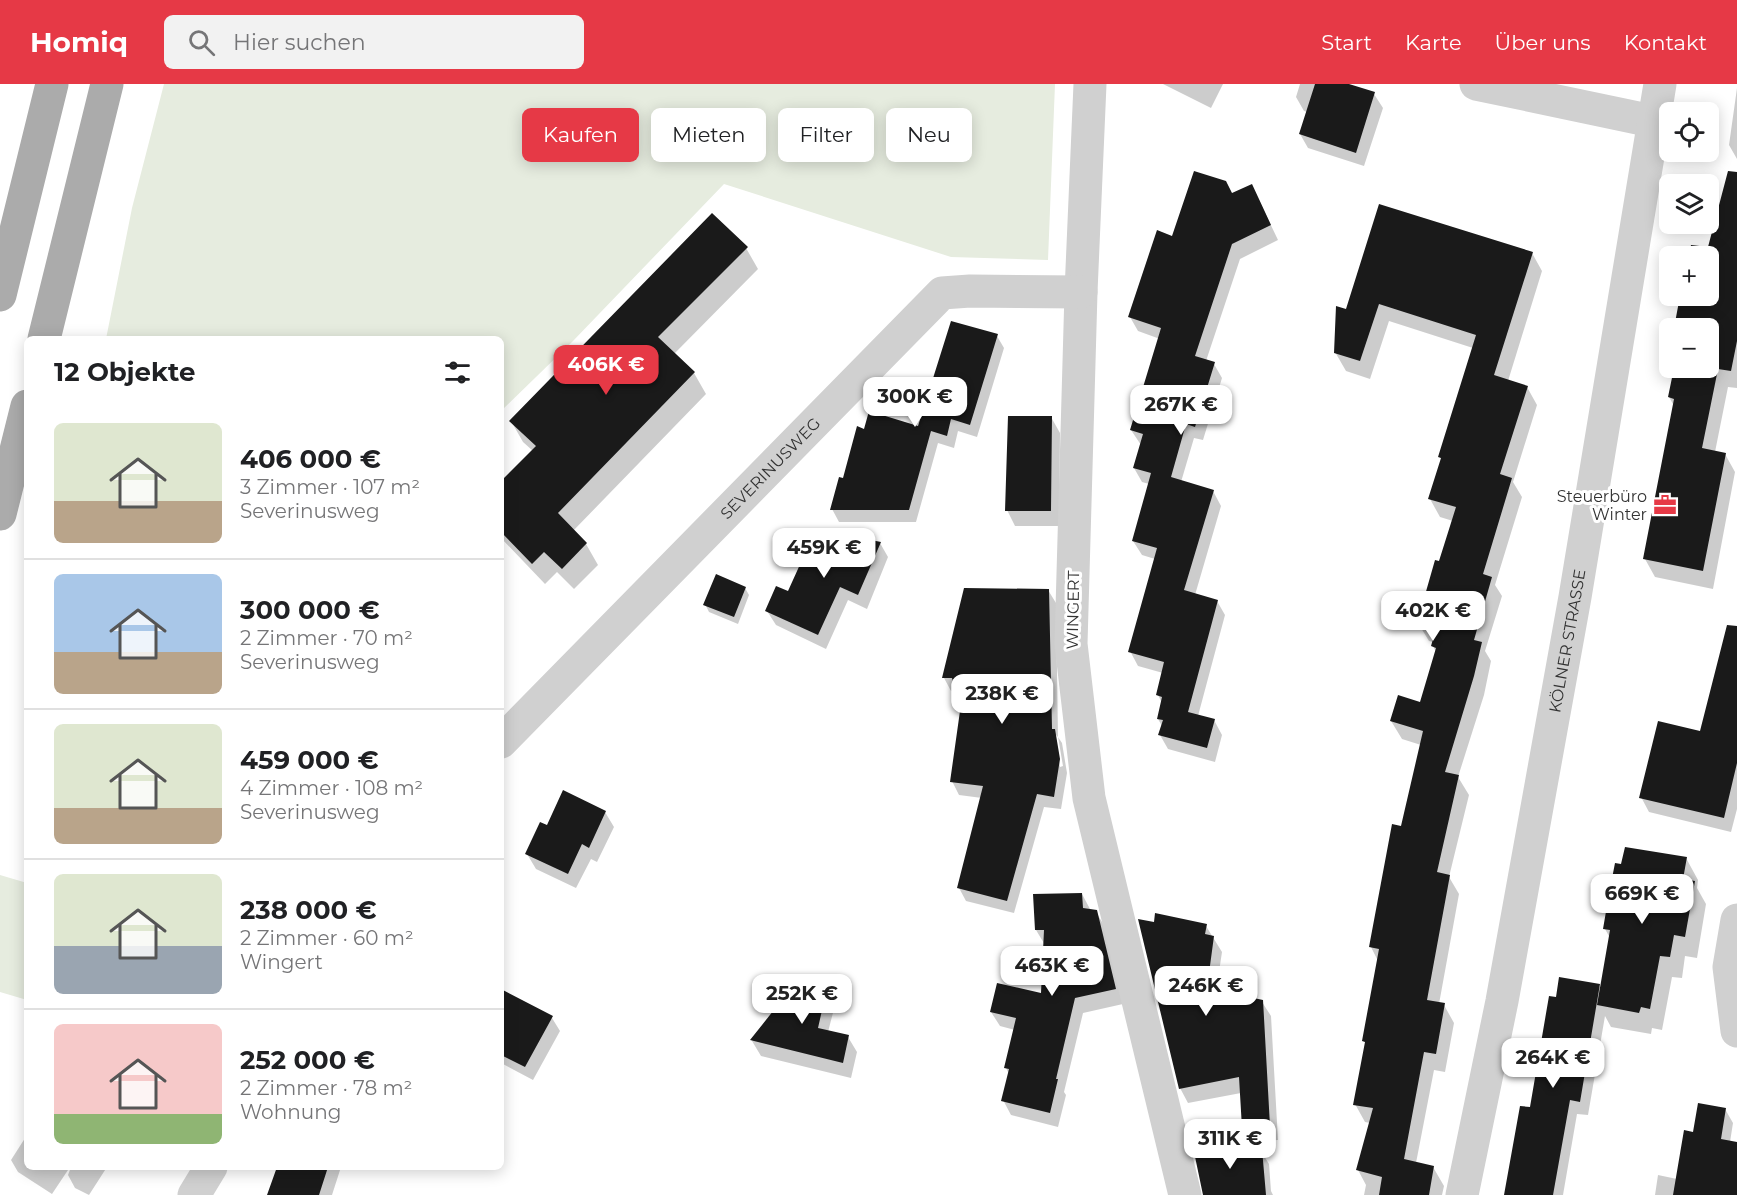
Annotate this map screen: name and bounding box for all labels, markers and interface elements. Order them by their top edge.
search box [164,15,584,69]
text: Homiq [30,25,128,59]
icon: search [185,26,218,59]
text: Hier suchen [233,29,366,56]
text: Start [1321,30,1372,55]
text: Karte [1405,30,1462,55]
text: Über uns [1495,30,1591,55]
text: Kontakt [1624,30,1707,55]
map controls [1659,102,1719,378]
button: locate [1659,102,1719,162]
chip: Kaufen [522,108,639,162]
chip: Mieten [651,108,766,162]
chip: Filter [778,108,874,162]
chip: Neu [886,108,972,162]
button: layers [1659,174,1719,234]
button: + [1659,246,1719,306]
button: − [1659,318,1719,378]
pin: 406K € [557,345,655,396]
text: 406K € [568,352,644,376]
text: 12 Objekte [54,356,195,388]
icon: filters [441,356,474,389]
pin: 300K € [866,377,964,428]
text: 300K € [877,384,953,408]
pin: 267K € [1132,385,1230,436]
text: 267K € [1144,392,1218,416]
street label: SEVERINUSWEG [716,413,824,523]
text: 406 000 € [240,443,381,475]
icon: home [102,447,174,519]
text: 3 Zimmer · 107 m² [240,475,420,499]
place label: Steuerbüro Winter [1557,487,1647,524]
office icon: Steuerbüro Winter [1652,492,1678,518]
text: Severinusweg [240,499,380,523]
pin: 459K € [775,528,873,579]
text: 459K € [786,535,862,559]
street label: KÖLNER STRASSE [1545,568,1589,714]
street label: WINGERT [1063,570,1083,650]
pin: 402K € [1384,591,1482,642]
text: 300 000 € [240,594,379,626]
icon: home [102,598,174,670]
text: 402K € [1395,598,1471,622]
text: 2 Zimmer · 70 m² [240,626,413,650]
text: Severinusweg [240,650,380,674]
pin: 238K € [953,674,1051,725]
text: 238K € [965,681,1039,705]
text: 459 000 € [240,744,379,776]
icon: home [102,748,174,820]
text: 4 Zimmer · 108 m² [240,776,423,800]
text: Severinusweg [240,800,380,824]
pin: 669K € [1593,874,1691,925]
text: 669K € [1605,881,1679,905]
text: 238 000 € [240,894,377,926]
icon: home [102,898,174,970]
text: 2 Zimmer · 60 m² [240,926,414,950]
pin: 463K € [1003,946,1101,997]
text: Wingert [240,950,323,974]
text: 463K € [1014,953,1090,977]
pin: 246K € [1157,966,1255,1017]
text: 246K € [1169,973,1243,997]
pin: 252K € [753,974,851,1025]
text: 252K € [766,981,838,1005]
pin: 264K € [1504,1038,1602,1089]
text: 252 000 € [240,1044,375,1076]
text: 264K € [1516,1045,1591,1069]
icon: home [102,1048,174,1120]
text: 2 Zimmer · 78 m² [240,1076,412,1100]
text: Wohnung [240,1100,341,1124]
pin: 311K € [1181,1119,1279,1170]
text: 311K € [1198,1126,1262,1150]

